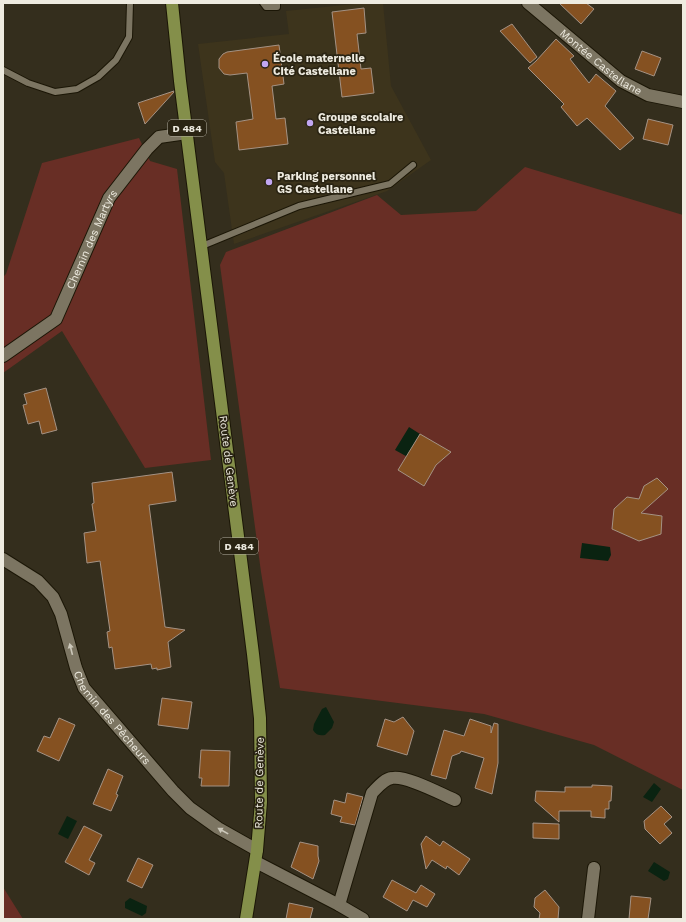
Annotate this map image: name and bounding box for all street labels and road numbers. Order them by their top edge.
street label: Montée Castellane [557,27,644,98]
road number: D 484 [168,120,206,136]
street label: Chemin des Martyrs [64,187,120,291]
street label: Route de Genève [216,415,241,507]
road number: D 484 [220,538,258,554]
street label: Chemin des Pêcheurs [71,669,153,767]
street label: Route de Genève [252,737,267,829]

